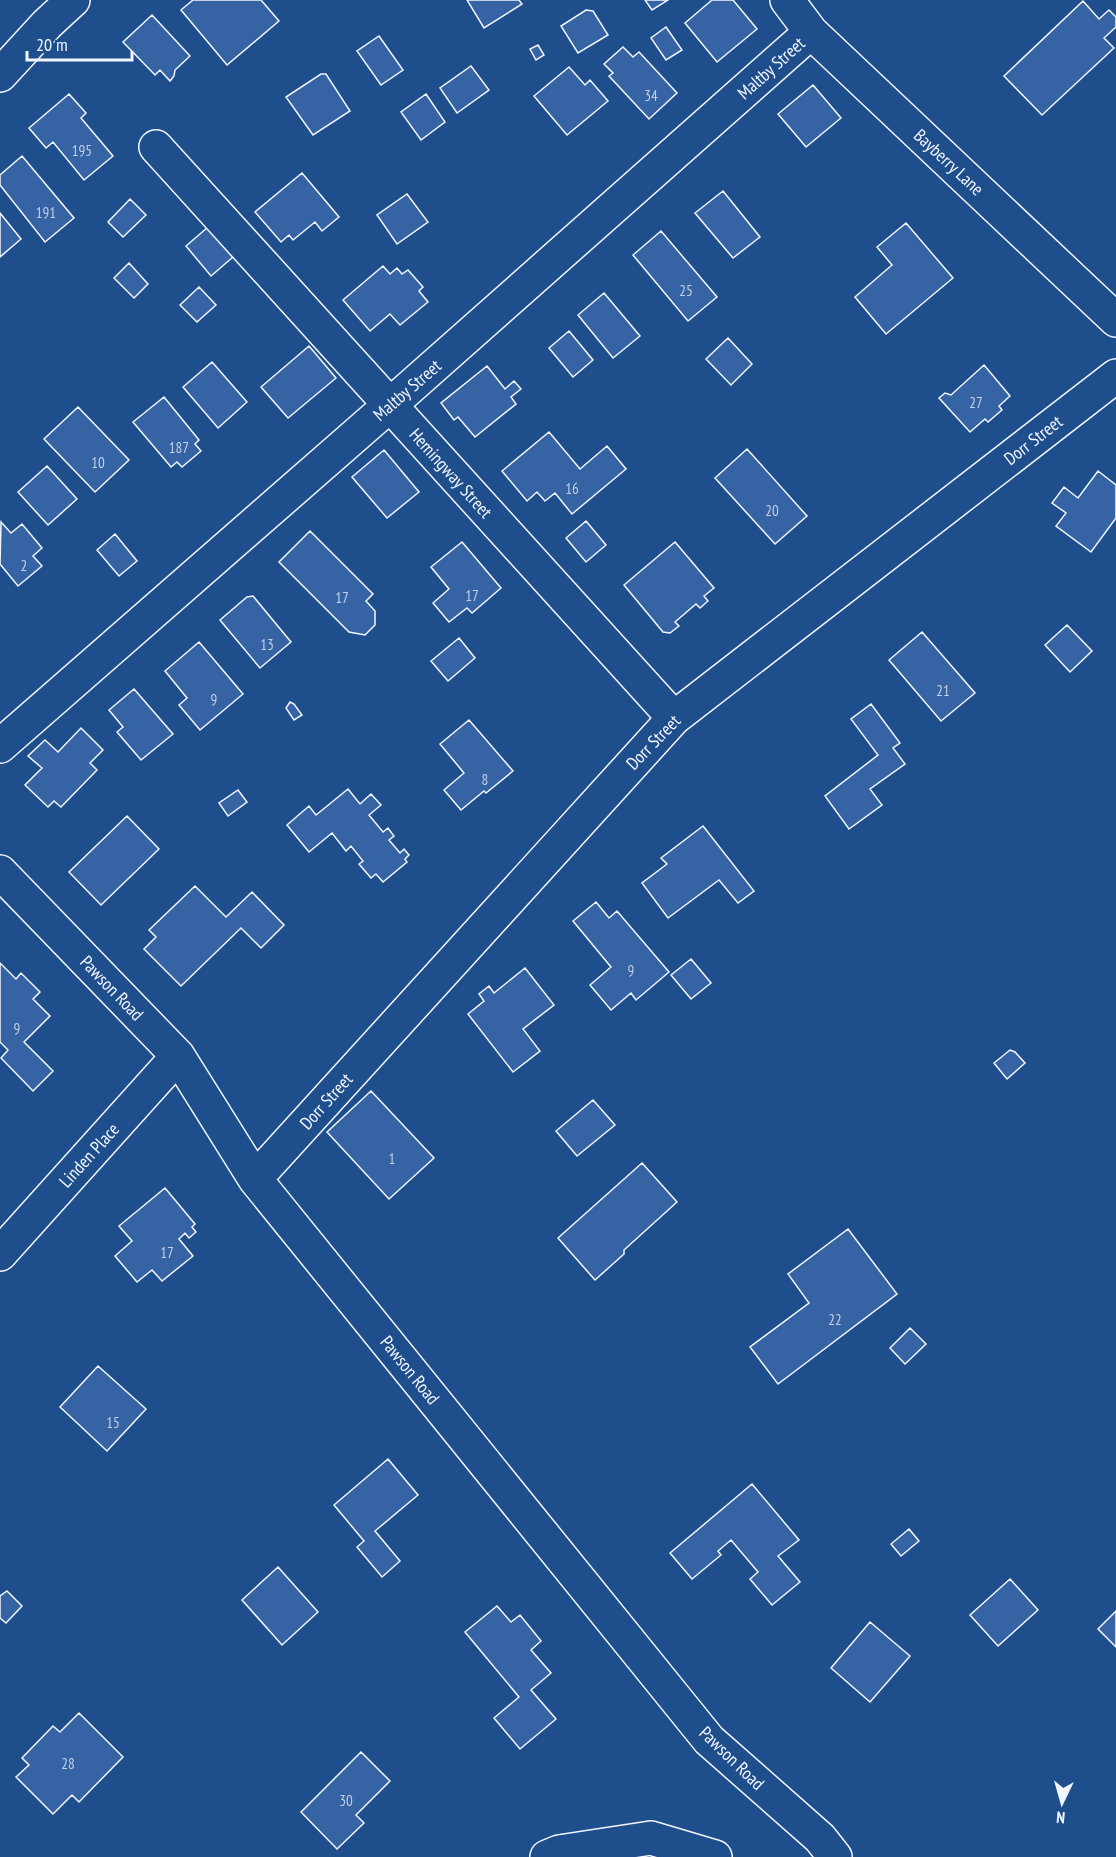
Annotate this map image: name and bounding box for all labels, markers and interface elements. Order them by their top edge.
scale bar [27,24,132,62]
street label: Maltby Street [733,32,809,104]
text: 20 m [36,33,68,56]
house number: 34 [644,86,658,105]
street label: Bayberry Lane [909,124,989,200]
house number: 195 [72,141,92,160]
house number: 191 [36,203,56,222]
house number: 25 [679,281,693,300]
street label: Maltby Street [368,354,446,426]
house number: 27 [969,393,983,412]
street label: Dorr Street [999,410,1067,470]
street label: Hemingway Street [404,423,498,523]
house number: 187 [169,438,189,457]
house number: 10 [91,453,105,472]
house number: 16 [565,479,579,498]
house number: 20 [765,501,779,520]
house number: 2 [21,556,27,575]
house number: 17 [465,586,479,605]
house number: 17 [335,588,349,607]
house number: 13 [260,635,274,654]
house number: 21 [936,681,950,700]
house number: 9 [211,690,217,709]
street label: Dorr Street [621,709,685,775]
house number: 8 [482,770,488,789]
street label: Pawson Road [75,951,149,1025]
house number: 9 [628,961,634,980]
house number: 9 [14,1019,20,1038]
street label: Dorr Street [295,1068,357,1134]
street label: Linden Place [54,1118,124,1192]
house number: 1 [389,1149,395,1168]
house number: 17 [160,1243,174,1262]
house number: 22 [828,1310,842,1329]
street label: Pawson Road [375,1331,445,1409]
house number: 15 [106,1413,120,1432]
street label: Pawson Road [695,1721,769,1795]
house number: 28 [61,1754,75,1773]
north arrow [1032,1773,1092,1833]
house number: 30 [339,1791,353,1810]
text: N [1056,1808,1066,1828]

